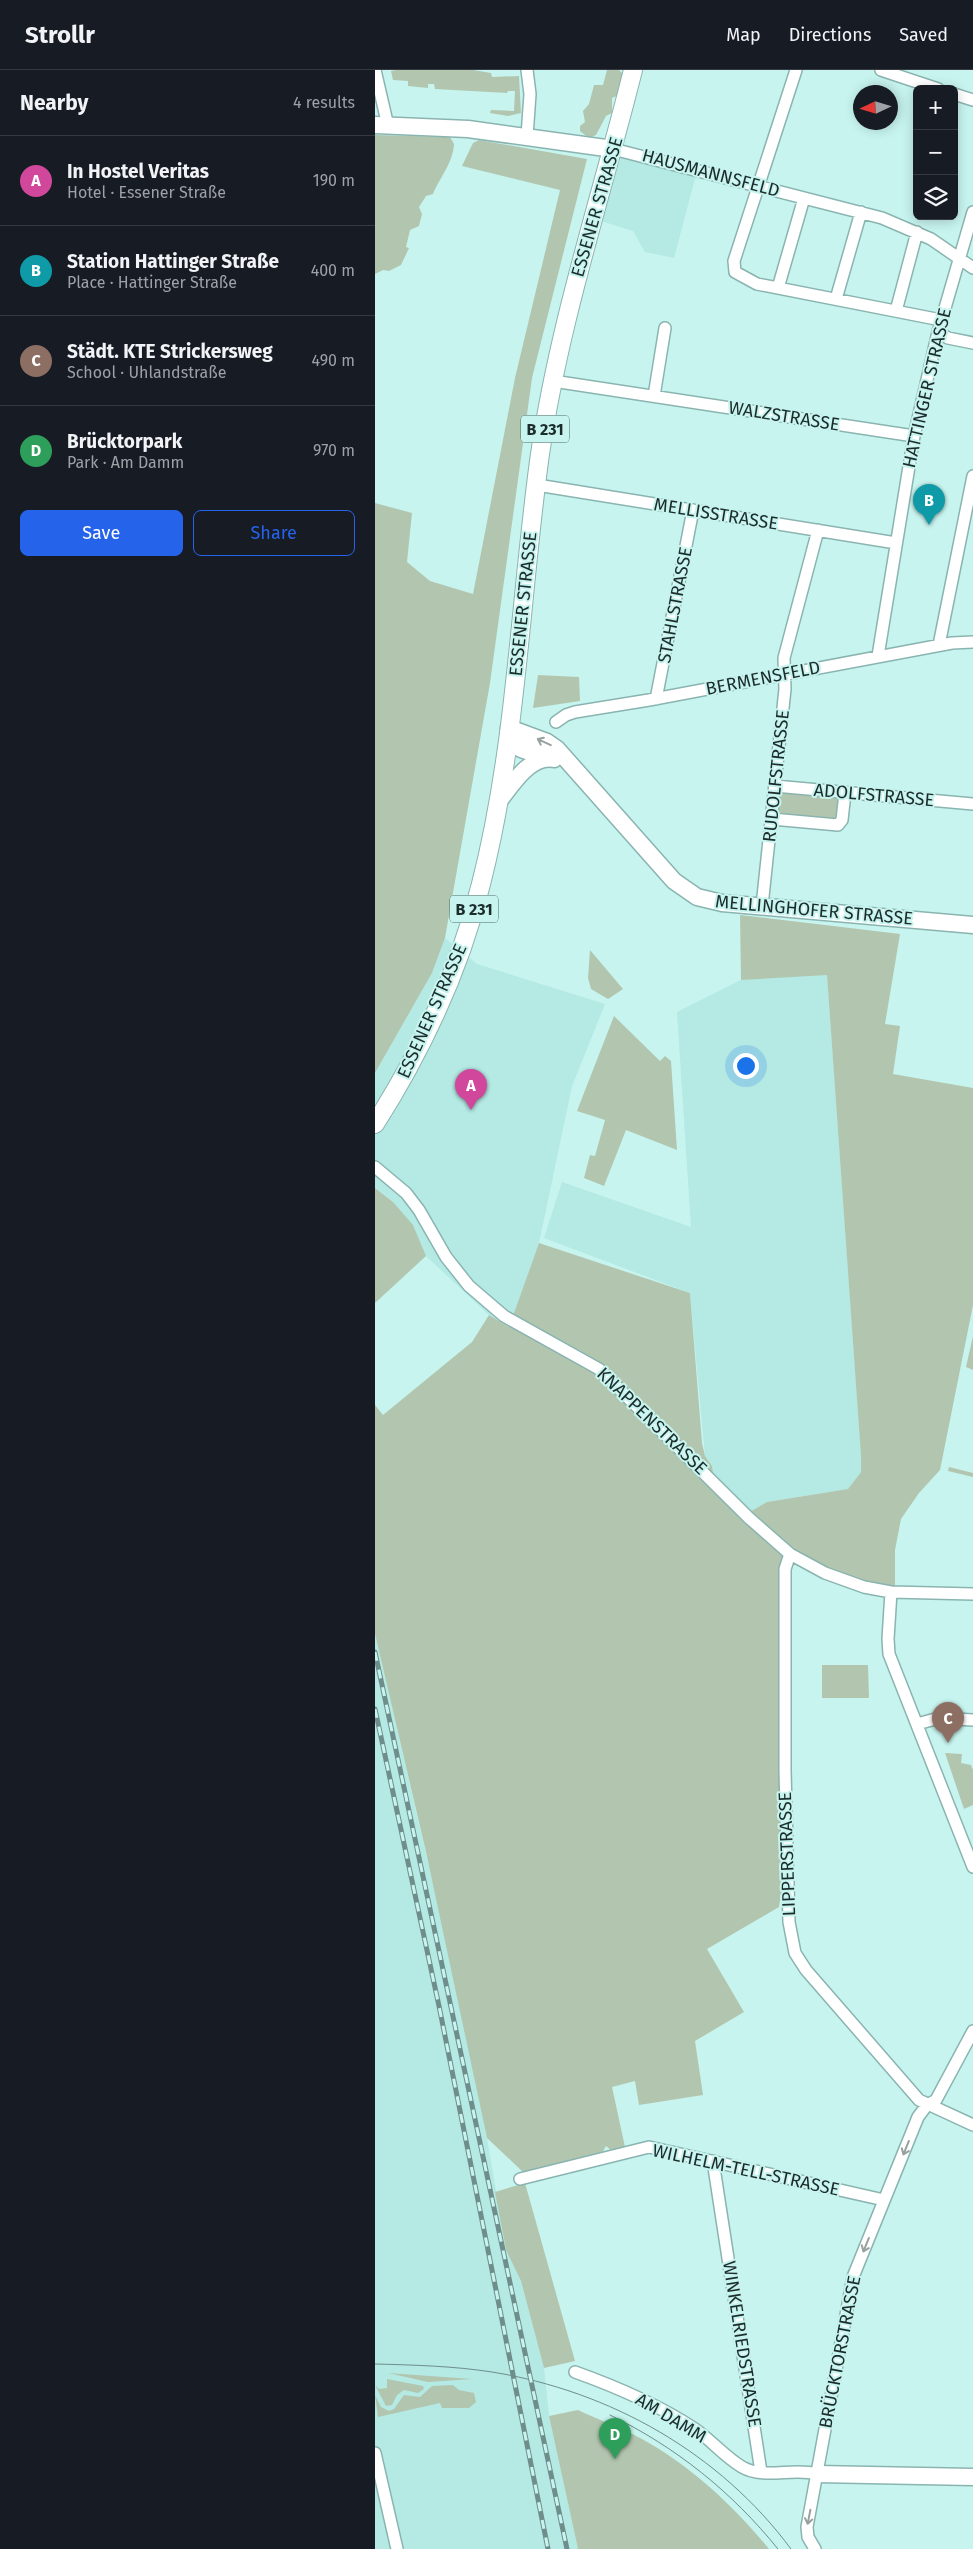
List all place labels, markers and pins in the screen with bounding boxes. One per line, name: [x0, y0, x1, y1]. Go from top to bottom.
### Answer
pin: B: [913, 484, 945, 525]
pin: A: [455, 1069, 487, 1110]
pin: C: [932, 1702, 964, 1743]
pin: D: [599, 2418, 631, 2459]

